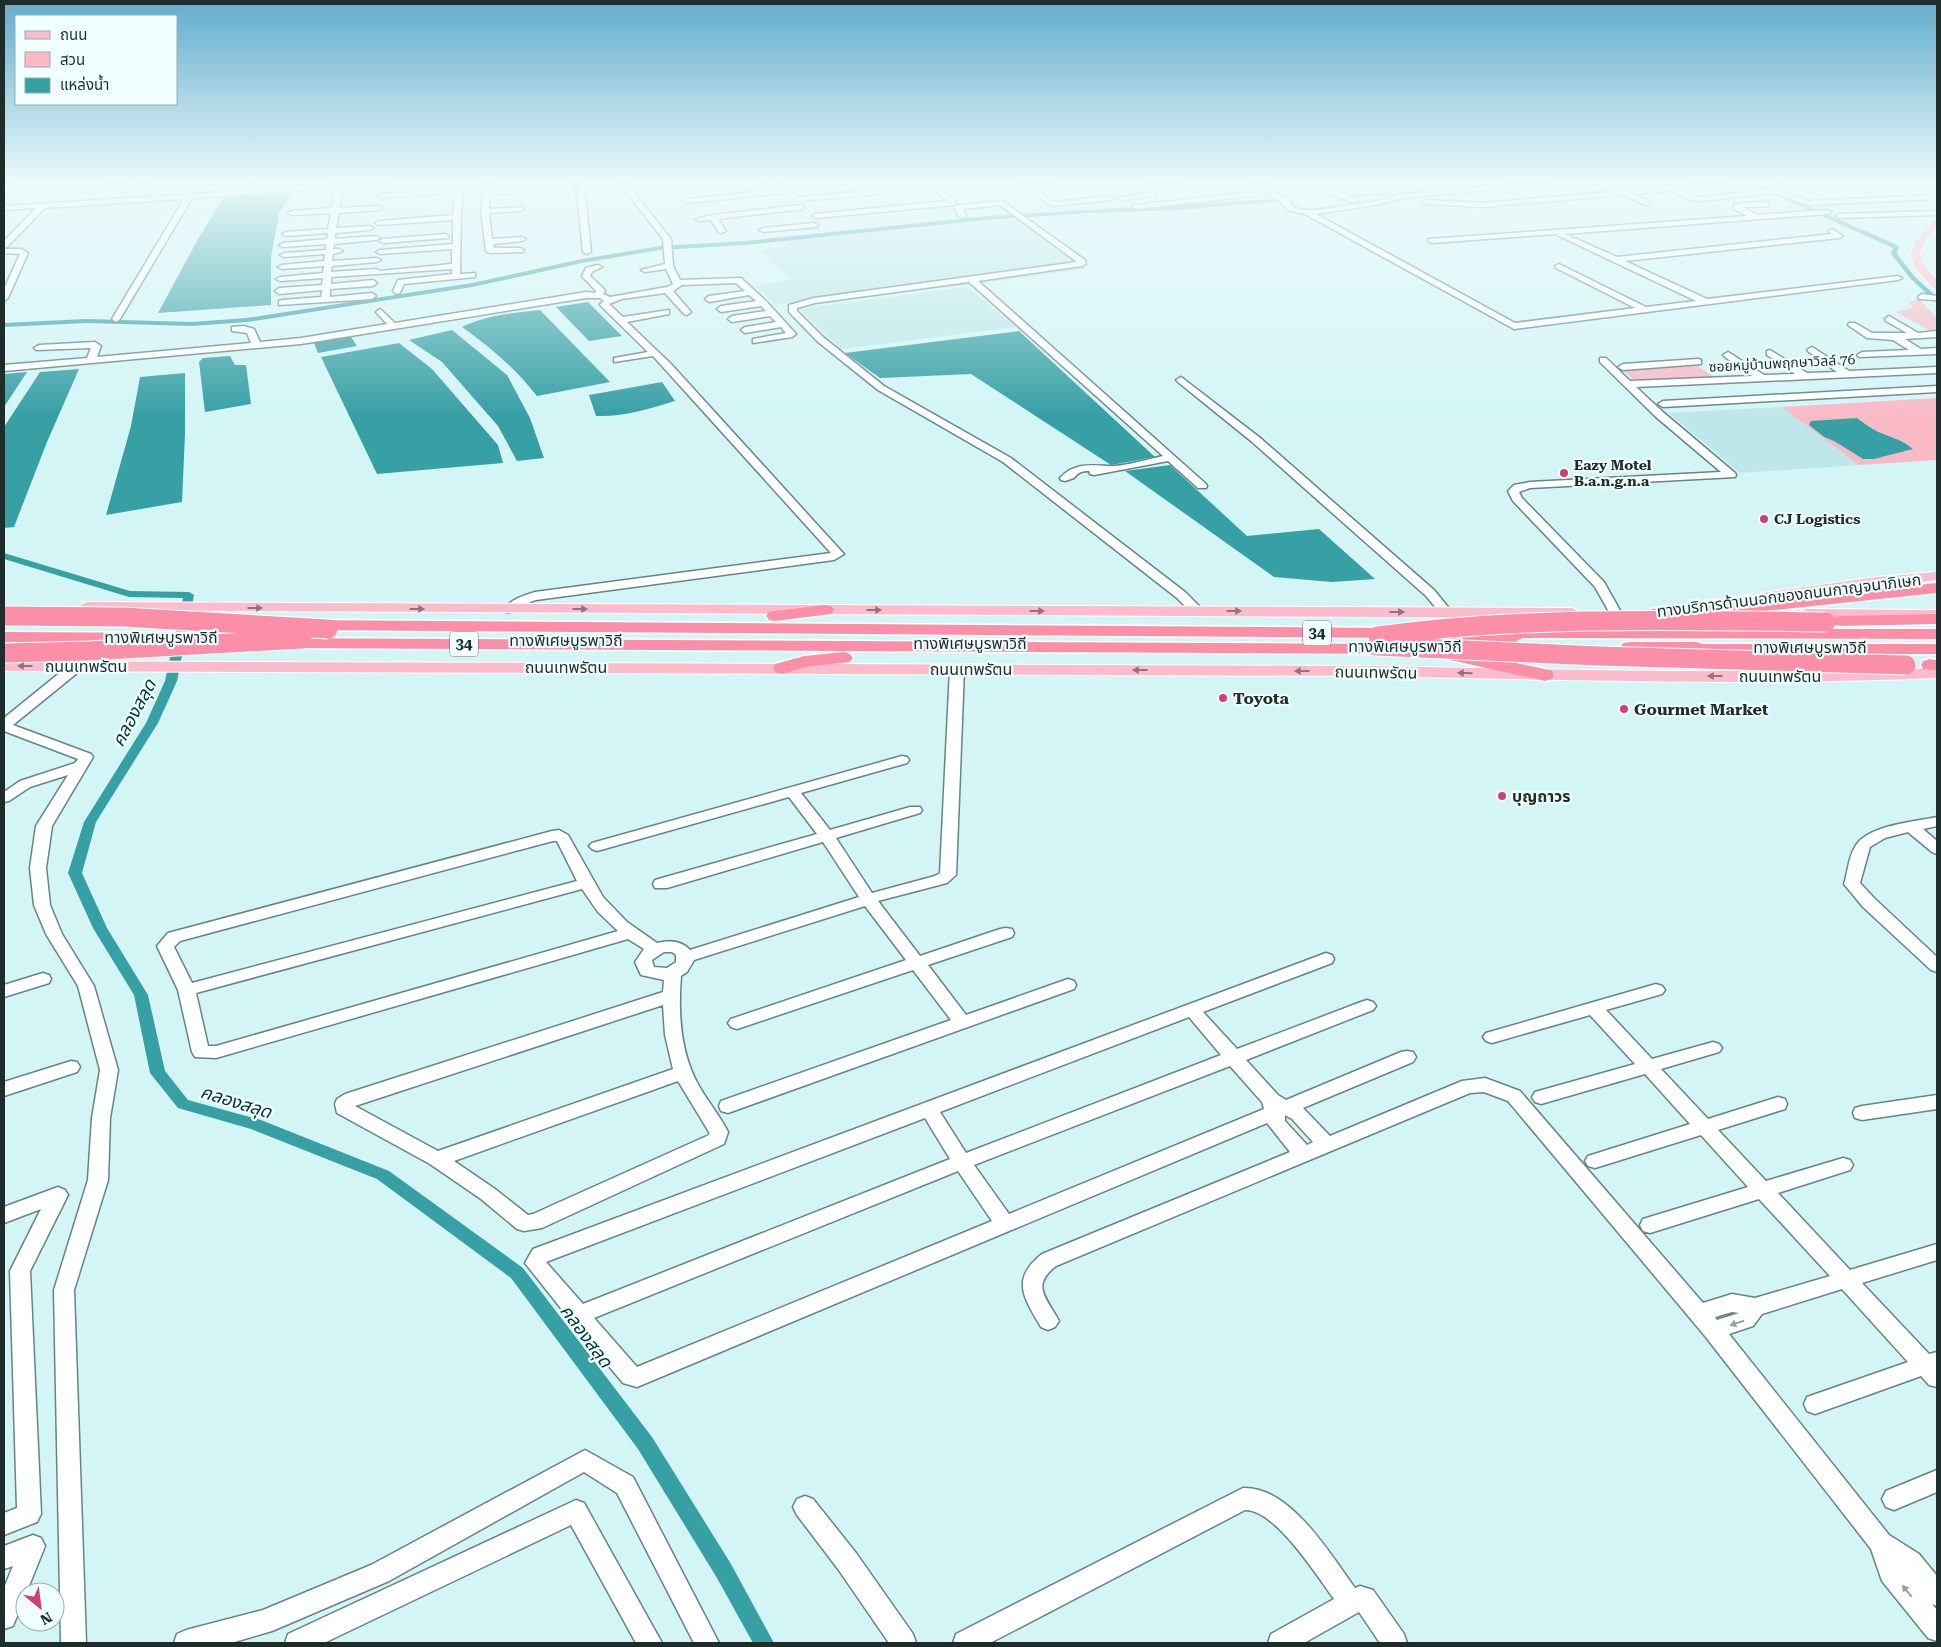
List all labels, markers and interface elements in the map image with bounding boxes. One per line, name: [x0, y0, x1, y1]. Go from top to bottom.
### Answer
legend: [15, 15, 178, 105]
text: ถนน: [60, 26, 87, 44]
text: สวน: [60, 51, 85, 69]
text: แหล่งน้ำ: [60, 74, 109, 94]
street label: ซอยหมู่บ้านพฤกษาวิลล์ 76: [1708, 351, 1856, 376]
place label: Eazy Motel B.a.n.g.n.a: [1574, 457, 1652, 489]
marker: Eazy Motel B.a.n.g.n.a: [1558, 467, 1570, 479]
place label: CJ Logistics: [1774, 511, 1860, 527]
marker: CJ Logistics: [1758, 513, 1770, 525]
street label: ทางบริการด้านนอกของถนนกาญจนาภิเษก: [1656, 570, 1922, 621]
one-way arrow: [247, 604, 263, 612]
one-way arrow: [409, 605, 425, 613]
one-way arrow: [572, 605, 588, 613]
one-way arrow: [866, 606, 882, 614]
one-way arrow: [1029, 607, 1045, 615]
one-way arrow: [1226, 607, 1242, 615]
one-way arrow: [1389, 608, 1405, 616]
road number: 34: [1303, 620, 1331, 646]
street label: ทางพิเศษบูรพาวิถี: [104, 628, 218, 647]
street label: ทางพิเศษบูรพาวิถี: [509, 631, 623, 650]
road number: 34: [450, 632, 478, 656]
street label: ทางพิเศษบูรพาวิถี: [913, 634, 1027, 653]
street label: ทางพิเศษบูรพาวิถี: [1348, 637, 1462, 656]
street label: ทางพิเศษบูรพาวิถี: [1753, 638, 1867, 657]
street label: ถนนเทพรัตน: [45, 657, 127, 676]
street label: ถนนเทพรัตน: [525, 658, 607, 677]
street label: ถนนเทพรัตน: [930, 660, 1012, 679]
one-way arrow: [17, 662, 33, 670]
street label: ถนนเทพรัตน: [1335, 662, 1417, 683]
one-way arrow: [1132, 666, 1148, 674]
one-way arrow: [1294, 667, 1310, 675]
street label: ถนนเทพรัตน: [1739, 667, 1821, 686]
one-way arrow: [1457, 669, 1473, 677]
one-way arrow: [1707, 672, 1723, 680]
water label: คลองสลุด: [107, 675, 161, 750]
place label: Toyota: [1233, 689, 1290, 708]
marker: Toyota: [1217, 692, 1229, 704]
place label: Gourmet Market: [1634, 700, 1769, 719]
marker: Gourmet Market: [1618, 703, 1630, 715]
place label: บุญถาวร: [1512, 787, 1571, 806]
marker: บุญถาวร: [1496, 790, 1508, 802]
water label: คลองสลุด: [198, 1081, 275, 1123]
water label: คลองสลุด: [555, 1300, 617, 1372]
one-way arrow: [1729, 1319, 1744, 1327]
north arrow: [15, 1582, 65, 1632]
one-way arrow: [1901, 1585, 1912, 1598]
text: N: [38, 1609, 55, 1628]

